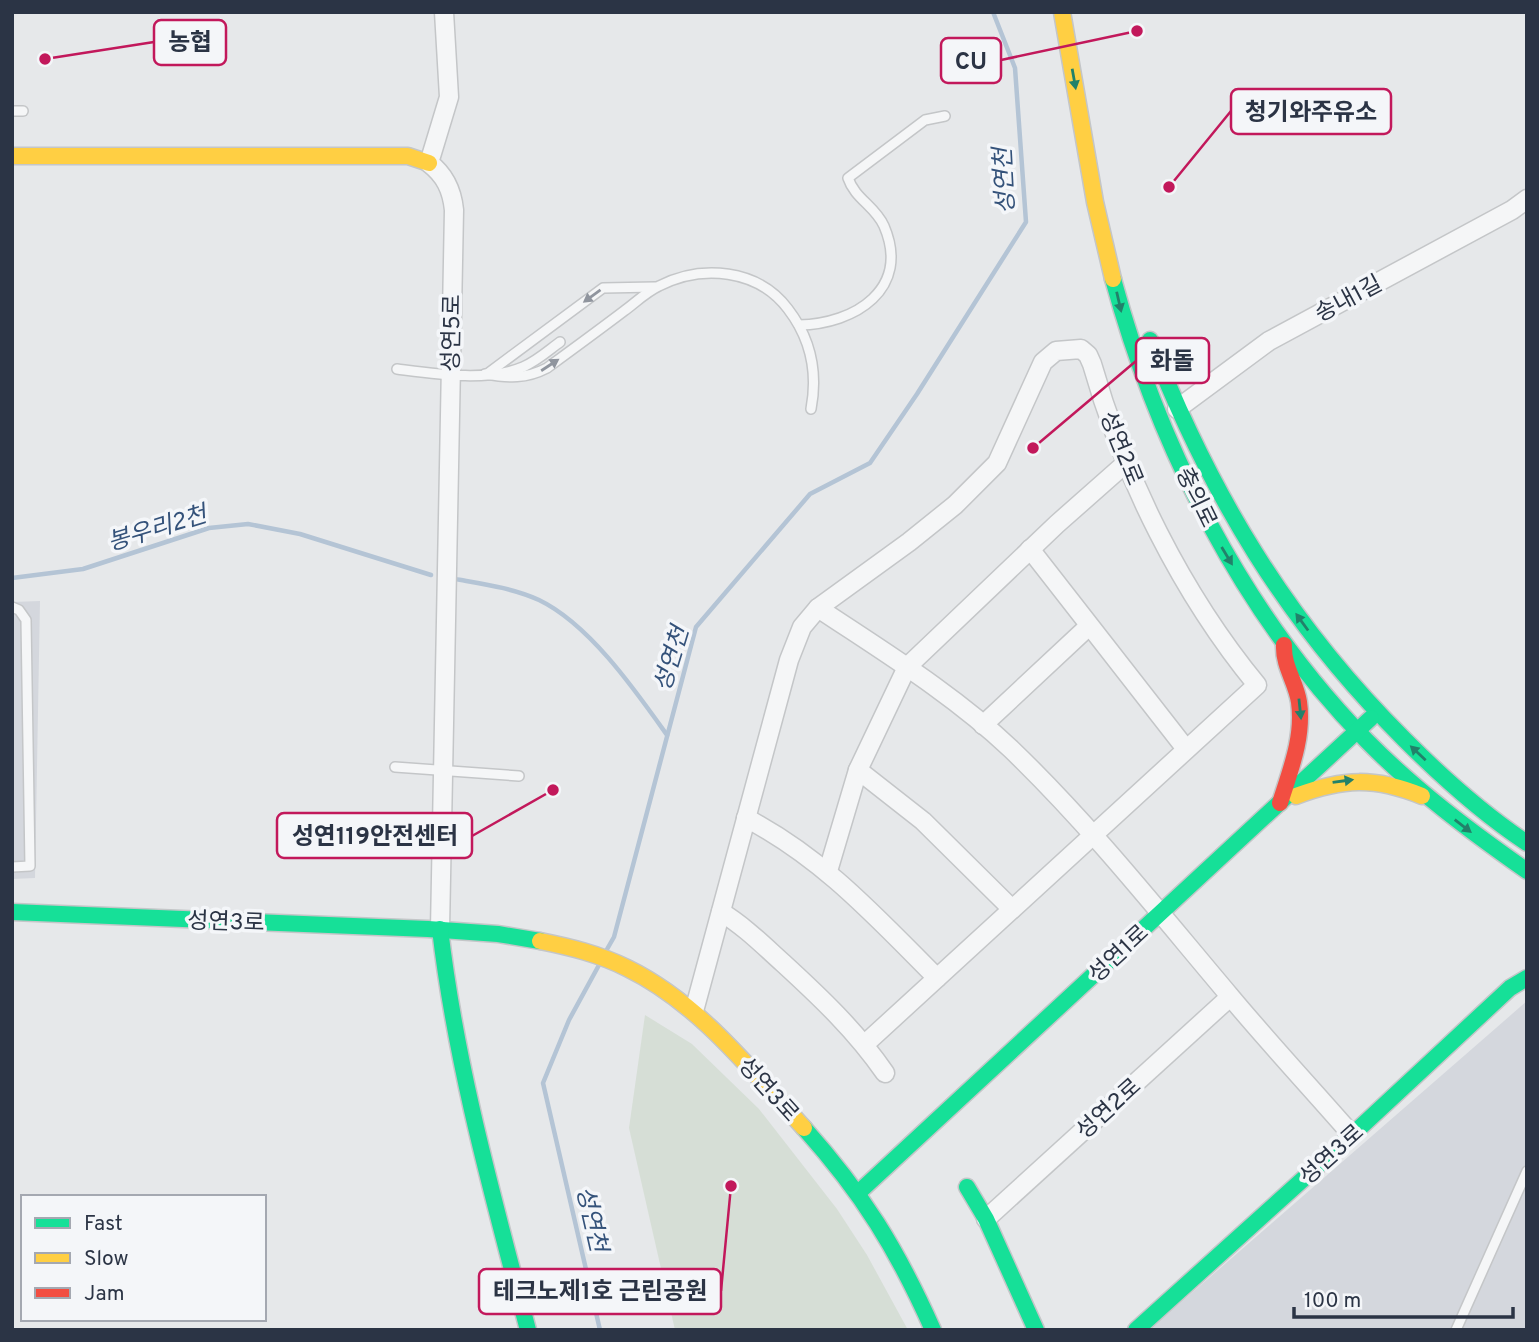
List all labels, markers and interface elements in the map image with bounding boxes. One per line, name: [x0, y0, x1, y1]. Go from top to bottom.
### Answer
callout: 농협: [154, 20, 226, 65]
text: 농협: [168, 29, 212, 59]
callout: CU: [941, 38, 1001, 83]
text: CU: [955, 48, 987, 78]
one-way arrow: [1069, 68, 1080, 90]
callout: 청기와주유소: [1231, 89, 1391, 134]
text: 청기와주유소: [1245, 99, 1377, 129]
water label: 성연천: [989, 144, 1023, 215]
street label: 송내1길: [1311, 270, 1388, 330]
one-way arrow: [583, 289, 601, 304]
one-way arrow: [1114, 291, 1125, 313]
street label: 성연5로: [438, 294, 469, 372]
callout: 화돌: [1136, 338, 1209, 383]
text: 화돌: [1150, 348, 1194, 378]
one-way arrow: [541, 358, 559, 372]
street label: 성연2로: [1092, 408, 1148, 490]
street label: 충의로: [1168, 463, 1222, 533]
water label: 봉우리2천: [104, 500, 214, 559]
one-way arrow: [1220, 547, 1233, 566]
one-way arrow: [1295, 613, 1309, 631]
water label: 성연천: [649, 621, 698, 696]
one-way arrow: [1294, 698, 1305, 720]
one-way arrow: [1409, 745, 1427, 761]
one-way arrow: [1333, 776, 1355, 787]
callout: 성연119안전센터: [277, 813, 472, 858]
one-way arrow: [1453, 819, 1471, 834]
text: 성연119안전센터: [292, 823, 458, 853]
street label: 성연3로: [187, 908, 265, 939]
street label: 성연1로: [1083, 920, 1156, 990]
street label: 성연3로: [730, 1052, 804, 1129]
street label: 성연2로: [1071, 1073, 1148, 1147]
street label: 성연3로: [1294, 1119, 1371, 1193]
water label: 성연천: [568, 1184, 613, 1258]
legend: [21, 1195, 266, 1321]
text: Fast: [84, 1211, 123, 1238]
text: Slow: [84, 1246, 129, 1273]
callout: 테크노제1호 근린공원: [479, 1269, 721, 1314]
scale bar: [1294, 1276, 1513, 1320]
text: 테크노제1호 근린공원: [493, 1278, 707, 1308]
text: Jam: [84, 1281, 125, 1308]
text: 100 m: [1304, 1288, 1361, 1315]

